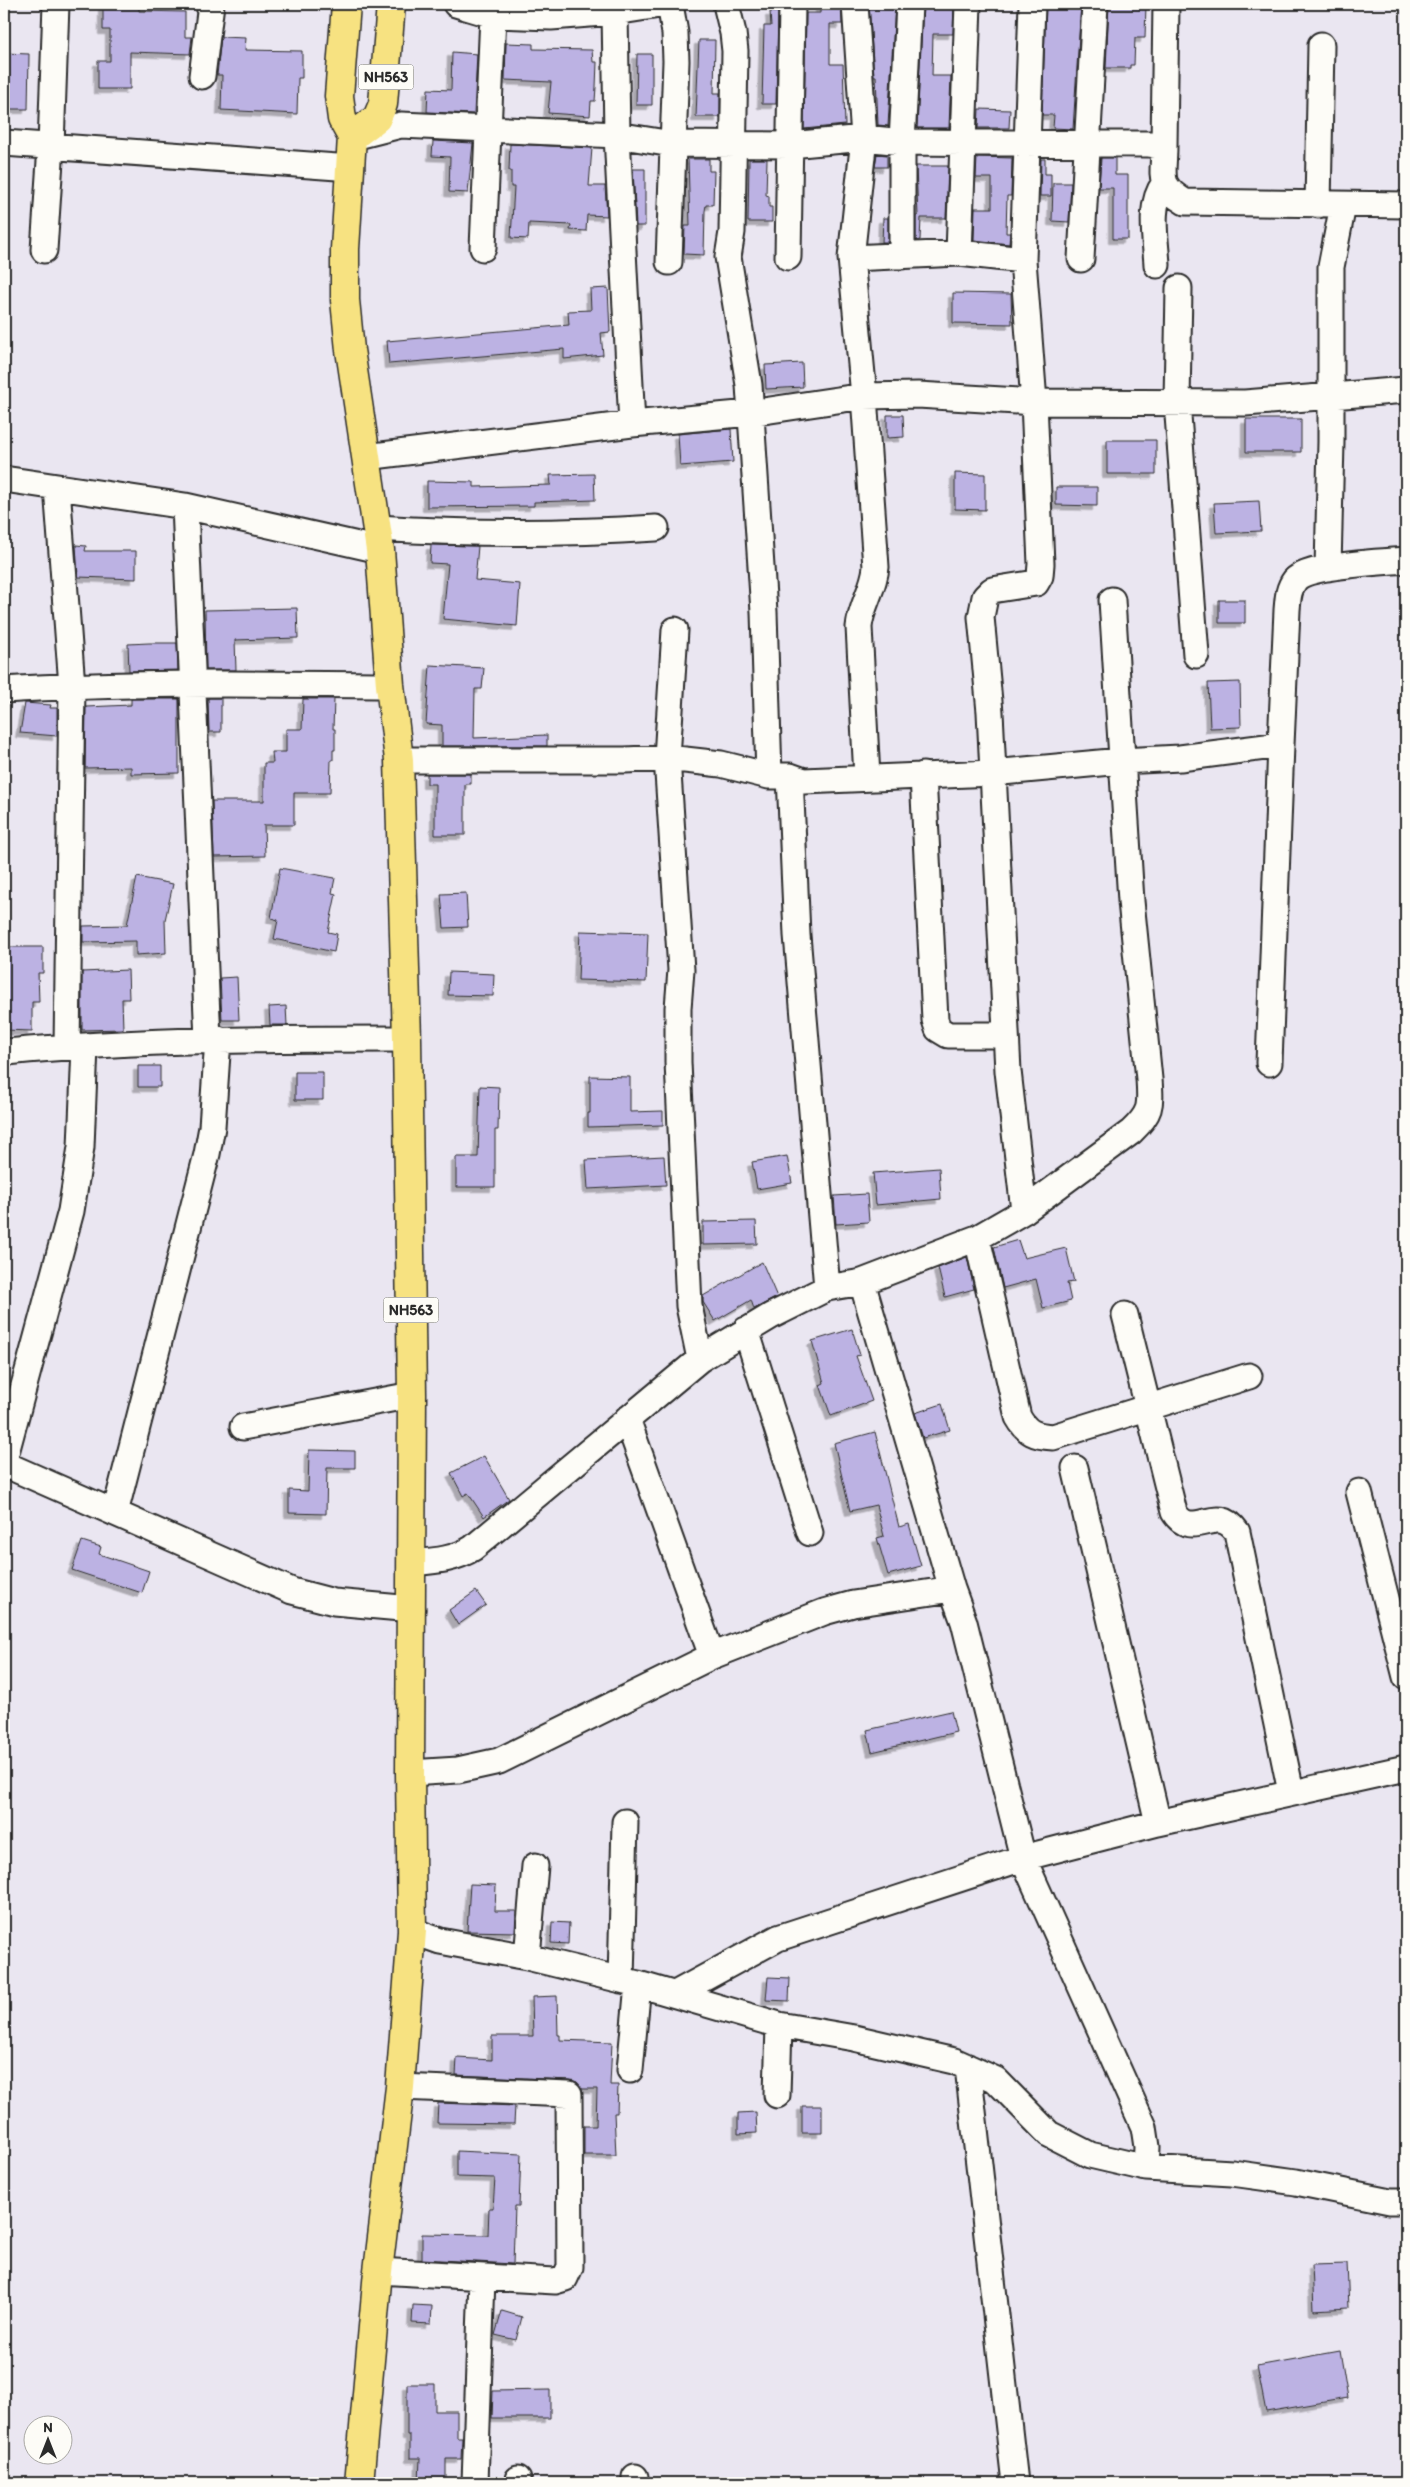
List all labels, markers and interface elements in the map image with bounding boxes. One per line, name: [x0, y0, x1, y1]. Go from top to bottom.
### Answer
road number: NH563: [358, 64, 414, 90]
road number: NH563: [384, 1298, 438, 1322]
north arrow: [22, 2414, 72, 2464]
text: N: [43, 2419, 53, 2436]

